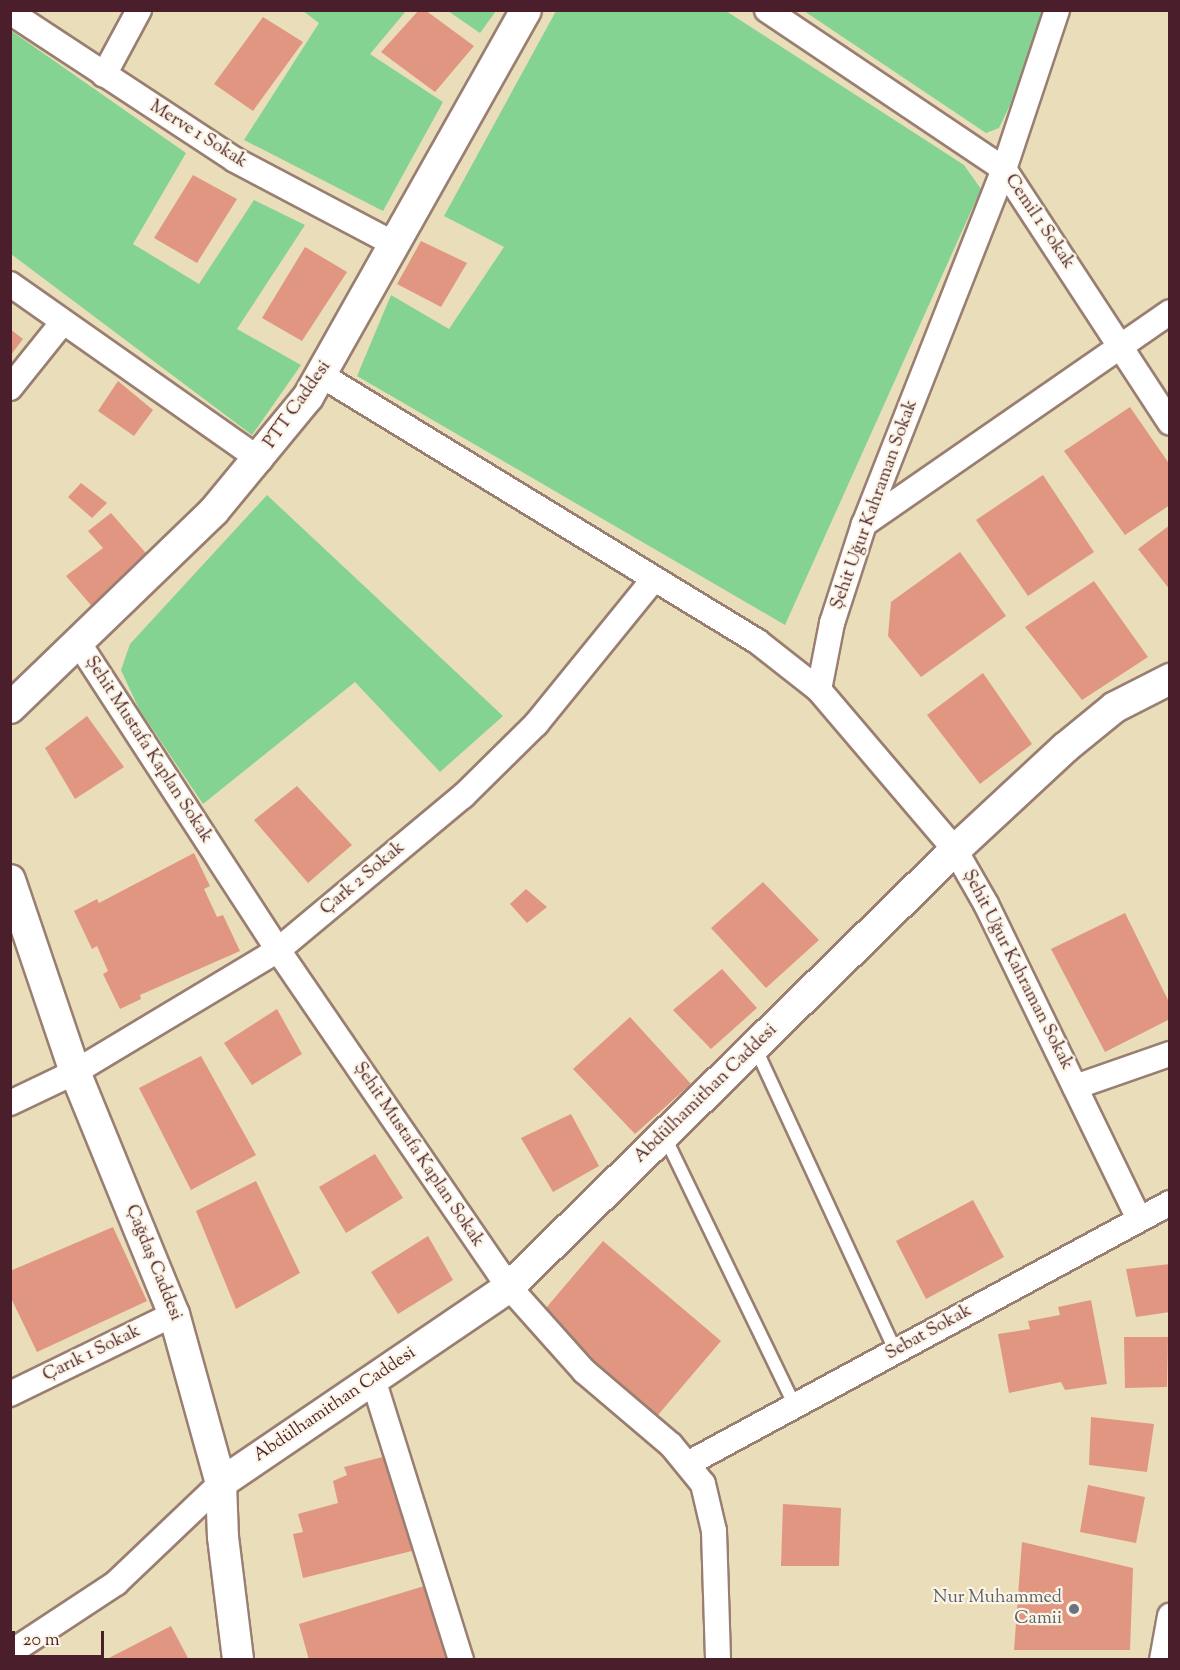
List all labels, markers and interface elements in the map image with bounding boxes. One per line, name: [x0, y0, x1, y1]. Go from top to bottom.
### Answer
street label: Merve 1 Sokak: [145, 96, 251, 174]
street label: Cemil 1 Sokak: [999, 171, 1079, 273]
street label: PTT Caddesi: [260, 357, 336, 453]
street label: Şehit Uğur Kahraman Sokak: [827, 397, 923, 613]
street label: Şehit Mustafa Kaplan Sokak: [79, 653, 217, 847]
street label: Çark 2 Sokak: [317, 838, 409, 920]
street label: Şehit Uğur Kahraman Sokak: [957, 866, 1077, 1074]
street label: Abdülhamithan Caddesi: [630, 1020, 782, 1168]
street label: Şehit Mustafa Kaplan Sokak: [348, 1058, 488, 1252]
street label: Çağdaş Caddesi: [120, 1202, 186, 1324]
street label: Sebat Sokak: [882, 1300, 976, 1366]
street label: Çarık 1 Sokak: [40, 1321, 144, 1387]
street label: Abdülhamithan Caddesi: [250, 1343, 420, 1467]
place label: Nur Muhammed Camii: [933, 1588, 1062, 1630]
marker: Nur Muhammed Camii: [1067, 1602, 1081, 1616]
scale bar: [15, 1619, 106, 1657]
text: 20 m: [23, 1628, 60, 1654]

